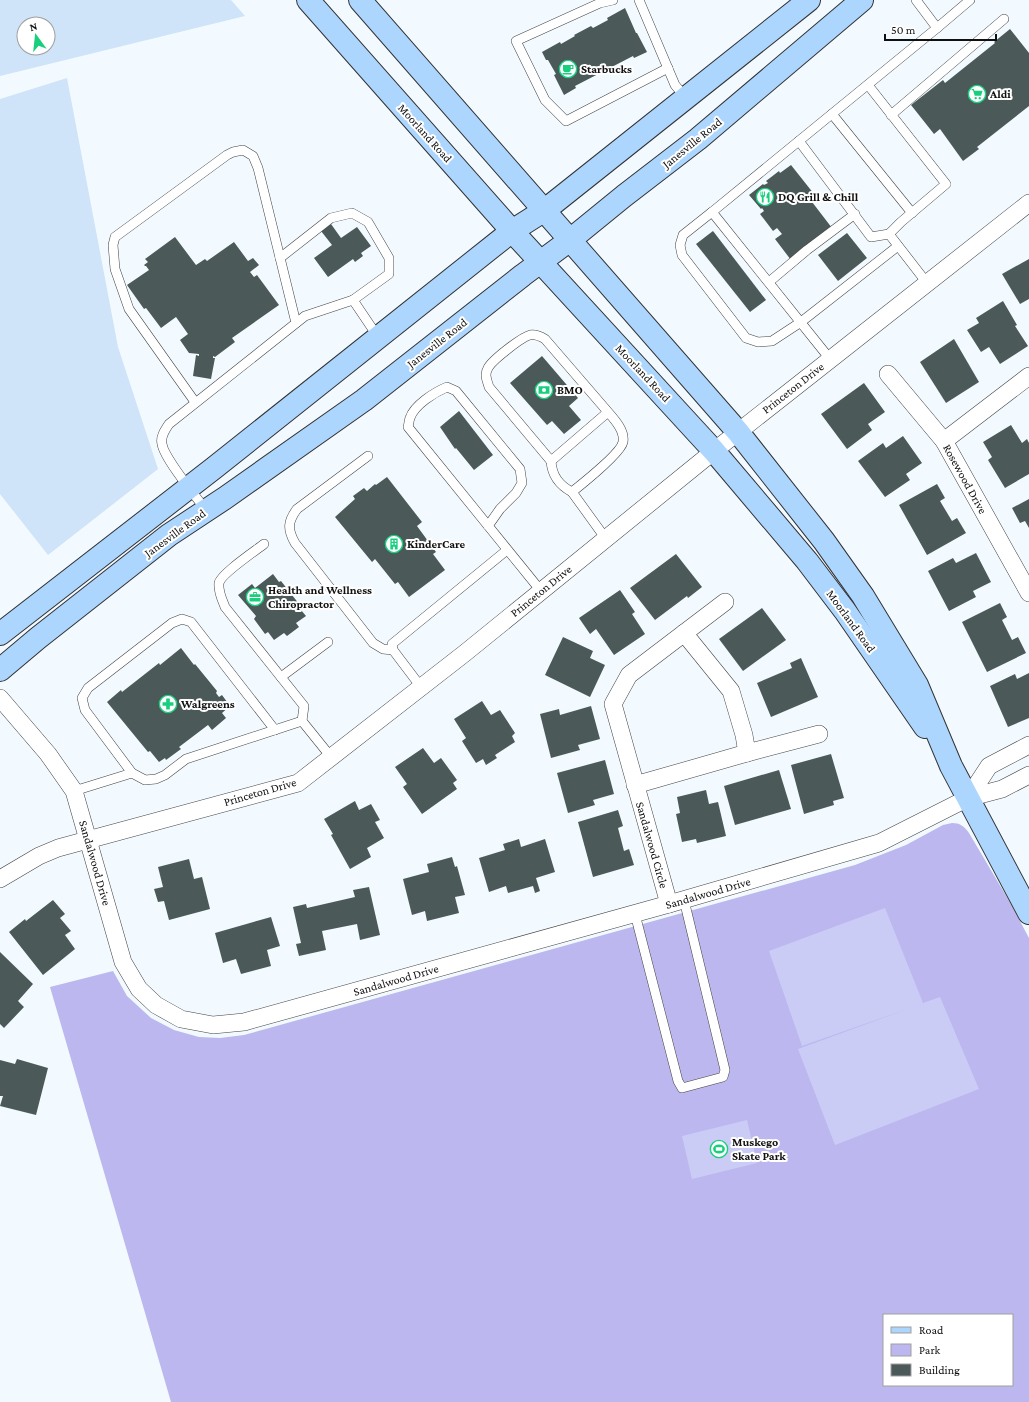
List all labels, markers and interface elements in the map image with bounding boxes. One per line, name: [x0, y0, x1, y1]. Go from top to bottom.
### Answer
north arrow: [16, 16, 56, 56]
scale bar: [885, 16, 996, 42]
text: N: [28, 19, 39, 33]
text: 50 m: [891, 23, 916, 37]
cafe icon: Starbucks: [558, 59, 578, 79]
place label: Starbucks: [581, 62, 632, 76]
supermarket icon: Aldi: [967, 84, 987, 104]
place label: Aldi: [989, 87, 1011, 101]
street label: Moorland Road: [395, 101, 455, 166]
street label: Janesville Road: [659, 114, 725, 172]
restaurant icon: DQ Grill & Chill: [755, 187, 775, 207]
place label: DQ Grill & Chill: [778, 190, 859, 204]
street label: Janesville Road: [403, 315, 470, 371]
street label: Moorland Road: [613, 341, 674, 405]
street label: Princeton Drive: [759, 359, 827, 417]
bank icon: BMO: [534, 380, 554, 400]
place label: BMO: [557, 383, 583, 397]
street label: Rosewood Drive: [940, 442, 990, 516]
street label: Janesville Road: [141, 506, 209, 561]
building icon: KinderCare: [384, 534, 404, 554]
place label: KinderCare: [407, 537, 466, 551]
street label: Princeton Drive: [508, 562, 574, 620]
place label: Health and Wellness Chiropractor: [268, 583, 372, 611]
office icon: Health and Wellness Chiropractor: [245, 587, 265, 607]
street label: Moorland Road: [824, 587, 879, 656]
pharmacy icon: Walgreens: [158, 694, 178, 714]
place label: Walgreens: [180, 697, 235, 711]
street label: Princeton Drive: [222, 775, 298, 809]
street label: Sandalwood Circle: [633, 800, 671, 890]
street label: Sandalwood Drive: [76, 819, 114, 907]
street label: Sandalwood Drive: [664, 874, 752, 912]
street label: Sandalwood Drive: [352, 961, 440, 999]
place label: Muskego Skate Park: [732, 1135, 786, 1163]
sports icon: Muskego Skate Park: [709, 1139, 729, 1159]
legend: [883, 1314, 1013, 1386]
text: Road: [919, 1323, 944, 1337]
text: Park: [919, 1343, 941, 1357]
text: Building: [919, 1363, 960, 1377]

